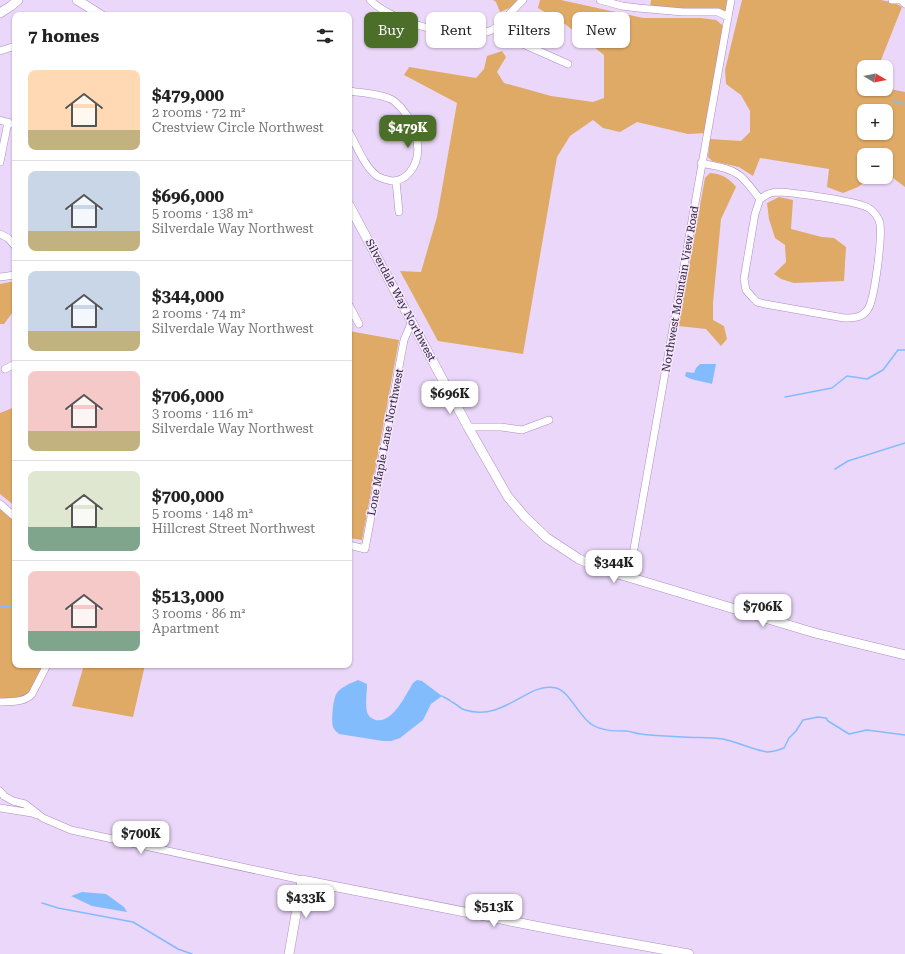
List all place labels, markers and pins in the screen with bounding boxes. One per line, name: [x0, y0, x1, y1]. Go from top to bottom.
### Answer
pin: $479K: [380, 115, 436, 149]
pin: $696K: [422, 381, 478, 415]
pin: $344K: [586, 550, 642, 584]
pin: $706K: [735, 594, 791, 628]
pin: $700K: [113, 821, 169, 855]
pin: $433K: [278, 885, 334, 919]
pin: $513K: [466, 894, 522, 928]

